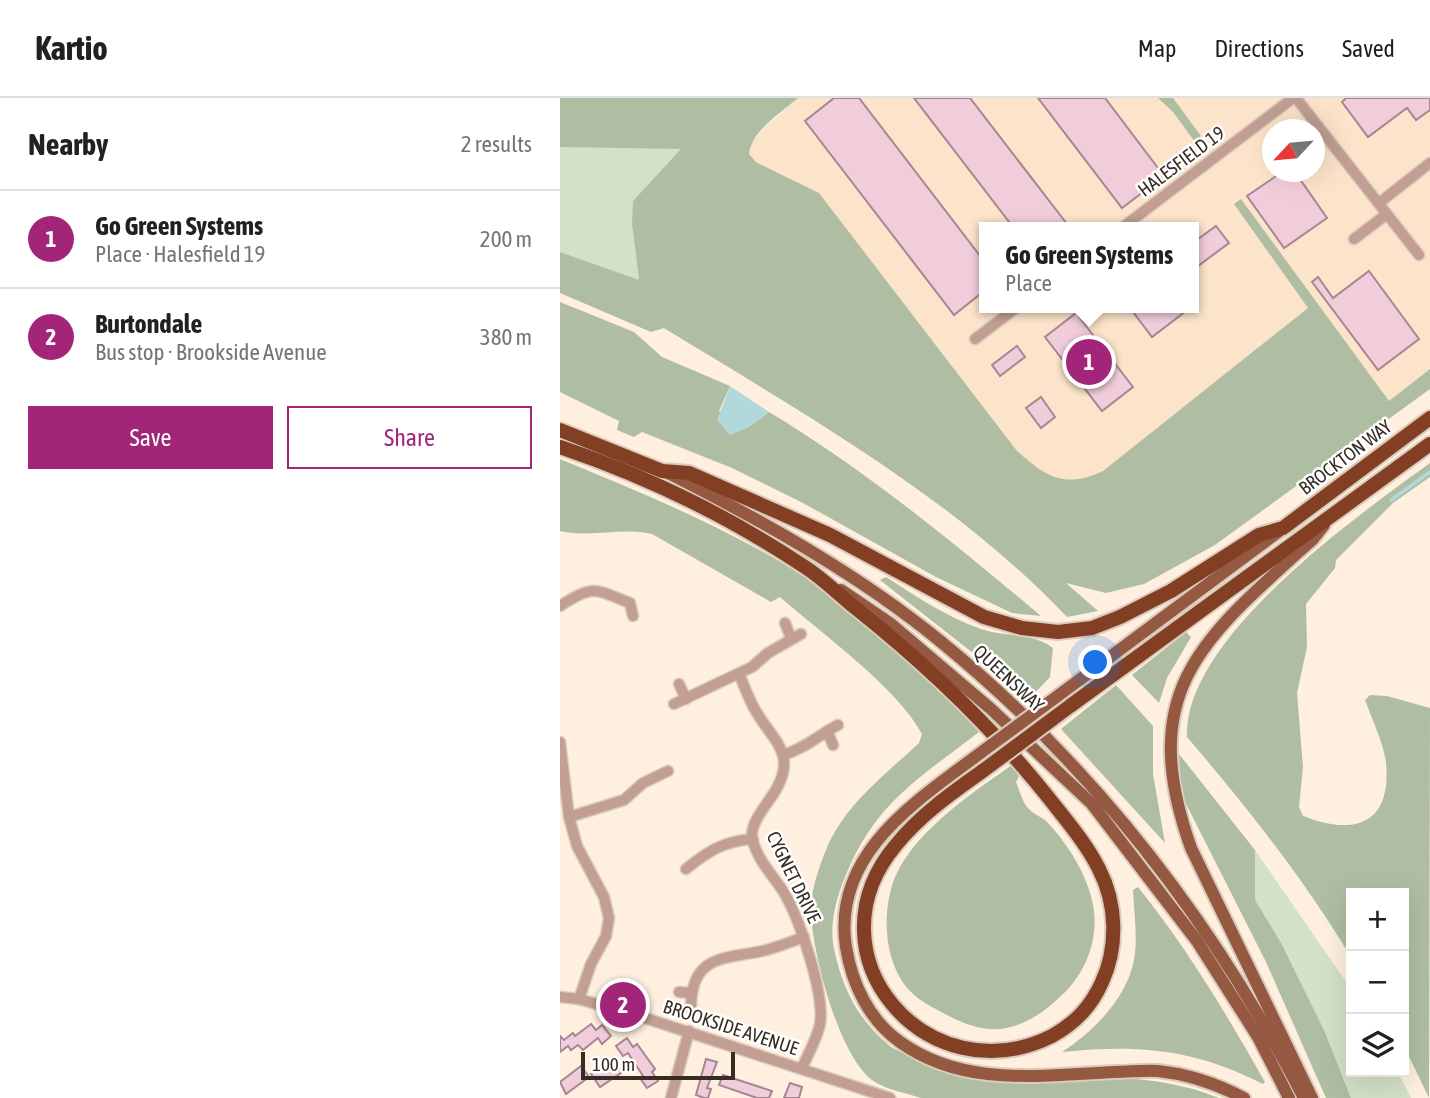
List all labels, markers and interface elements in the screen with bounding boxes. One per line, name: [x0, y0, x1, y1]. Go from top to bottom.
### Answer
text: Kartio: [35, 29, 108, 67]
text: Map: [1138, 35, 1176, 62]
text: Directions: [1214, 35, 1304, 62]
text: Saved: [1342, 35, 1395, 62]
north arrow: [1262, 119, 1325, 182]
street label: HALESFIELD 19: [1133, 121, 1229, 201]
text: Nearby: [28, 127, 108, 161]
text: 2 results: [461, 131, 532, 157]
text: Go Green Systems: [95, 211, 263, 241]
popup: [979, 222, 1199, 313]
text: 1: [46, 226, 56, 252]
text: 200 m: [480, 226, 532, 252]
text: Go Green Systems: [1005, 240, 1173, 270]
text: Place · Halesfield 19: [95, 241, 265, 267]
text: Place: [1005, 270, 1052, 296]
text: Burtondale: [95, 309, 202, 339]
text: 2: [46, 324, 56, 350]
text: 380 m: [480, 324, 532, 350]
pin: 1: [1066, 336, 1112, 388]
text: Bus stop · Brookside Avenue: [95, 339, 327, 365]
button: Save: [28, 406, 273, 469]
button: Share: [287, 406, 532, 469]
street label: BROCKTON WAY: [1294, 415, 1396, 499]
street label: QUEENSWAY: [969, 640, 1049, 716]
your location: [1078, 645, 1112, 679]
street label: CYGNET DRIVE: [762, 828, 826, 926]
map controls: [1346, 888, 1409, 1077]
button: +: [1346, 888, 1409, 951]
button: −: [1346, 951, 1409, 1014]
pin: 2: [600, 979, 646, 1031]
street label: BROOKSIDE AVENUE: [661, 995, 801, 1059]
button: layers: [1346, 1014, 1409, 1077]
scale bar: [581, 1049, 735, 1081]
text: 100 m: [592, 1053, 635, 1075]

